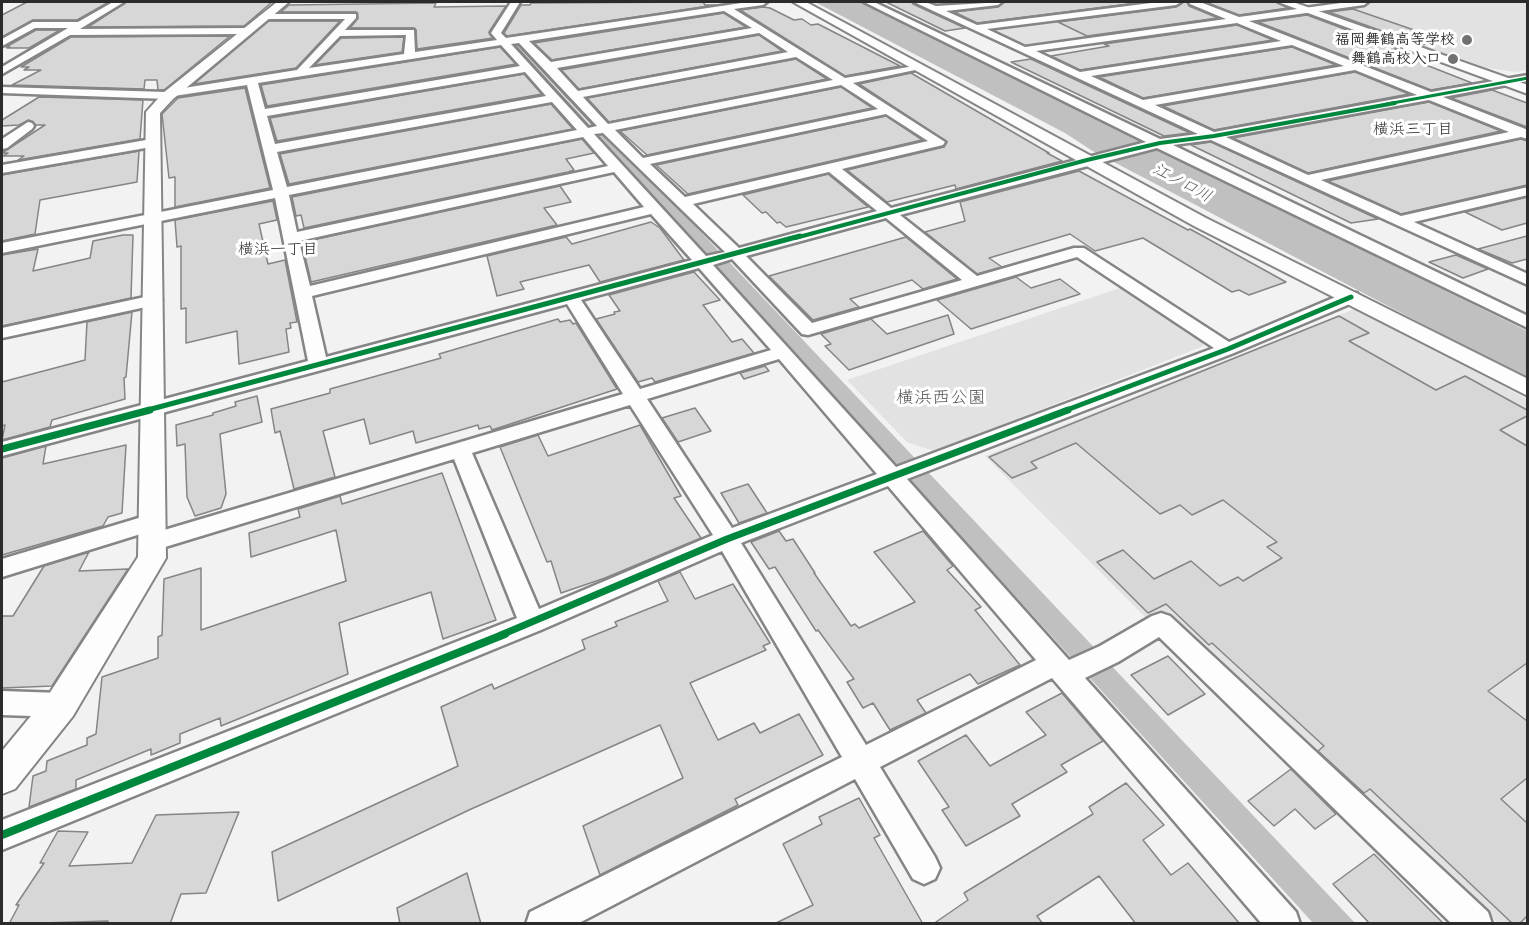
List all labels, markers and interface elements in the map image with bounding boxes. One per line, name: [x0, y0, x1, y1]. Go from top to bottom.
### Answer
place label: 福岡舞鶴高等学校: [1335, 31, 1455, 49]
marker: 福岡舞鶴高等学校: [1460, 33, 1474, 47]
place label: 舞鶴高校入口: [1351, 50, 1441, 68]
marker: 舞鶴高校入口: [1446, 52, 1460, 66]
district label: 横浜三丁目: [1373, 120, 1453, 140]
water label: 江ノ口川: [1149, 160, 1215, 206]
district label: 横浜一丁目: [238, 240, 318, 260]
park label: 横浜西公園: [896, 387, 986, 409]

